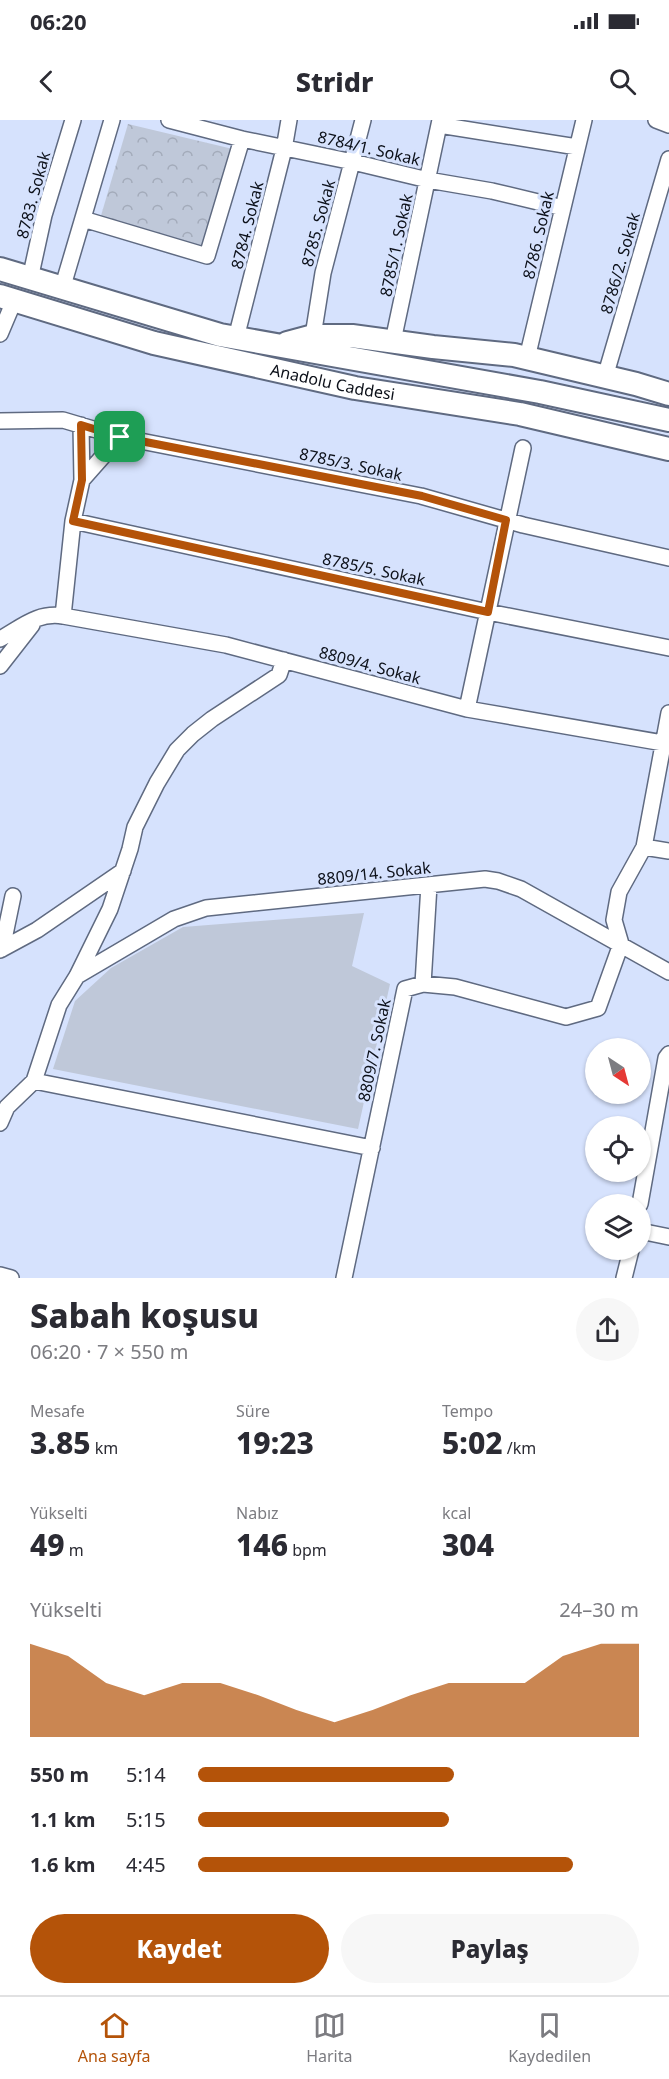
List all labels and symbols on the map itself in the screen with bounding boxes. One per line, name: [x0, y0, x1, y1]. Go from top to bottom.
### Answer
street label: 8784/1. Sokak: [316, 126, 423, 171]
street label: 8783. Sokak: [11, 148, 55, 241]
street label: 8785. Sokak: [296, 176, 340, 269]
street label: 8784. Sokak: [225, 178, 269, 271]
street label: 8786. Sokak: [517, 188, 559, 281]
street label: 8785/1. Sokak: [374, 191, 418, 298]
street label: 8786/2. Sokak: [595, 209, 645, 316]
street label: Anadolu Caddesi: [268, 358, 396, 405]
pin: [94, 411, 145, 462]
street label: 8785/3. Sokak: [298, 442, 405, 486]
street label: 8785/5. Sokak: [321, 547, 428, 591]
street label: 8809/4. Sokak: [317, 641, 424, 689]
street label: 8809/14. Sokak: [316, 856, 432, 890]
street label: 8809/7. Sokak: [352, 996, 396, 1103]
north arrow: [585, 1038, 651, 1104]

